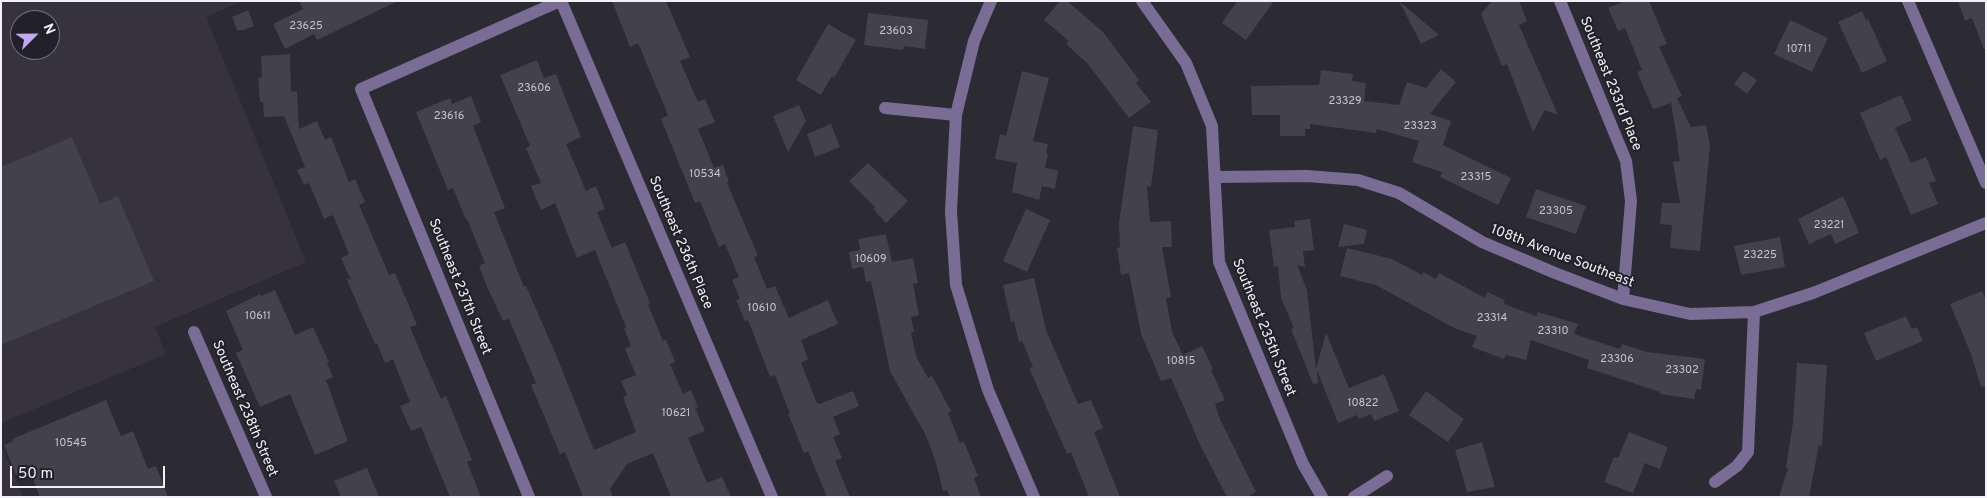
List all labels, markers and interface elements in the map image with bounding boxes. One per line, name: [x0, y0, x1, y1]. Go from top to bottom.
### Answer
north arrow: [10, 10, 60, 60]
street label: Southeast 233rd Place: [1575, 14, 1645, 154]
house number: 23625: [289, 20, 323, 34]
text: N: [39, 21, 58, 37]
house number: 23603: [879, 25, 913, 39]
house number: 10711: [1787, 43, 1811, 57]
house number: 23606: [517, 82, 551, 96]
house number: 23329: [1328, 95, 1362, 109]
house number: 23616: [434, 110, 464, 124]
house number: 23323: [1403, 120, 1437, 134]
house number: 10534: [689, 168, 721, 182]
house number: 23315: [1461, 171, 1491, 185]
street label: Southeast 236th Place: [644, 174, 716, 312]
house number: 23305: [1539, 205, 1573, 219]
street label: Southeast 237th Street: [424, 217, 494, 357]
house number: 23221: [1814, 219, 1844, 233]
street label: 108th Avenue Southeast: [1488, 222, 1636, 292]
house number: 23225: [1743, 249, 1777, 263]
house number: 10609: [855, 253, 887, 267]
street label: Southeast 235th Street: [1228, 257, 1298, 399]
house number: 10610: [748, 302, 776, 316]
house number: 10611: [245, 310, 271, 324]
house number: 23314: [1477, 312, 1507, 326]
house number: 23310: [1537, 325, 1569, 339]
street label: Southeast 238th Street: [208, 338, 280, 480]
house number: 23306: [1600, 353, 1634, 367]
house number: 10815: [1167, 355, 1195, 369]
house number: 23302: [1665, 364, 1699, 378]
house number: 10822: [1347, 397, 1379, 411]
house number: 10621: [662, 407, 690, 421]
house number: 10545: [55, 437, 87, 451]
scale bar: [12, 456, 168, 488]
text: 50 m: [18, 465, 53, 484]

